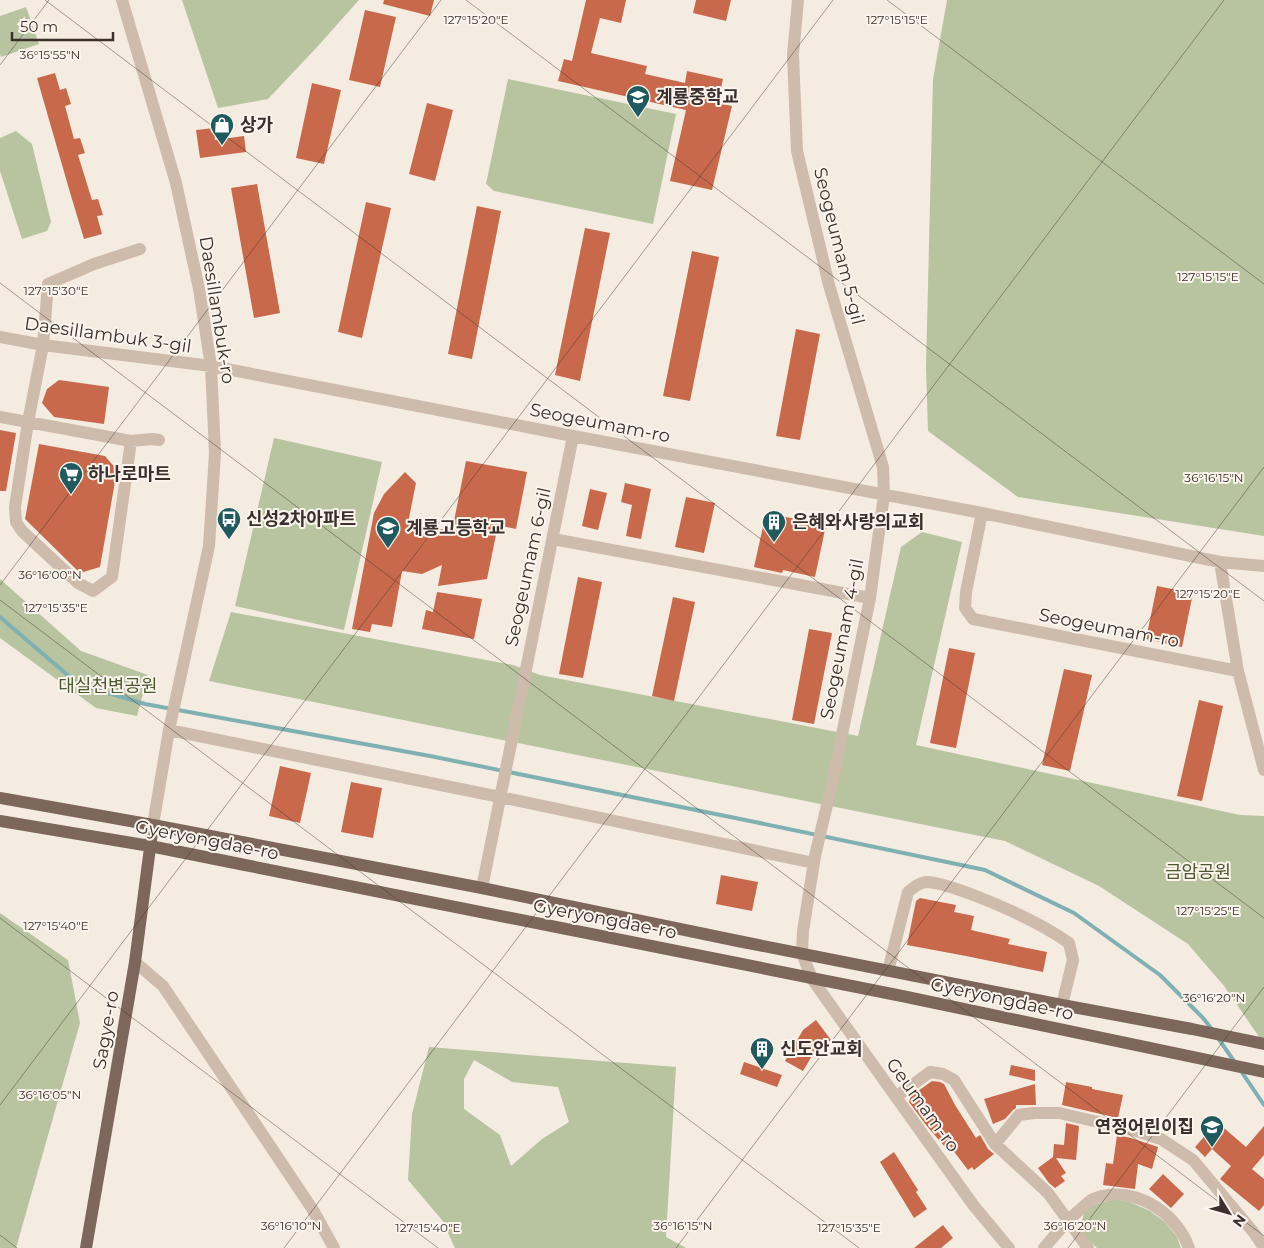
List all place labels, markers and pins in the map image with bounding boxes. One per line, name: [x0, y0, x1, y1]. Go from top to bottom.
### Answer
school or university icon: 계룡중학교: [625, 84, 651, 118]
place label: 계룡중학교: [656, 86, 739, 108]
shop icon: 상가: [209, 112, 235, 146]
place label: 상가: [240, 114, 274, 136]
supermarket icon: 하나로마트: [58, 461, 84, 495]
place label: 하나로마트: [88, 463, 171, 485]
bus stop icon: 신성2차아파트: [216, 506, 242, 540]
place label: 신성2차아파트: [246, 508, 356, 530]
building icon: 은혜와사랑의교회: [761, 509, 787, 543]
place label: 은혜와사랑의교회: [792, 511, 924, 533]
school or university icon: 계룡고등학교: [375, 515, 401, 549]
place label: 계룡고등학교: [406, 517, 505, 539]
building icon: 신도안교회: [749, 1036, 775, 1070]
place label: 신도안교회: [780, 1038, 863, 1060]
school or university icon: 연정어린이집: [1199, 1114, 1225, 1148]
place label: 연정어린이집: [1095, 1116, 1194, 1138]

